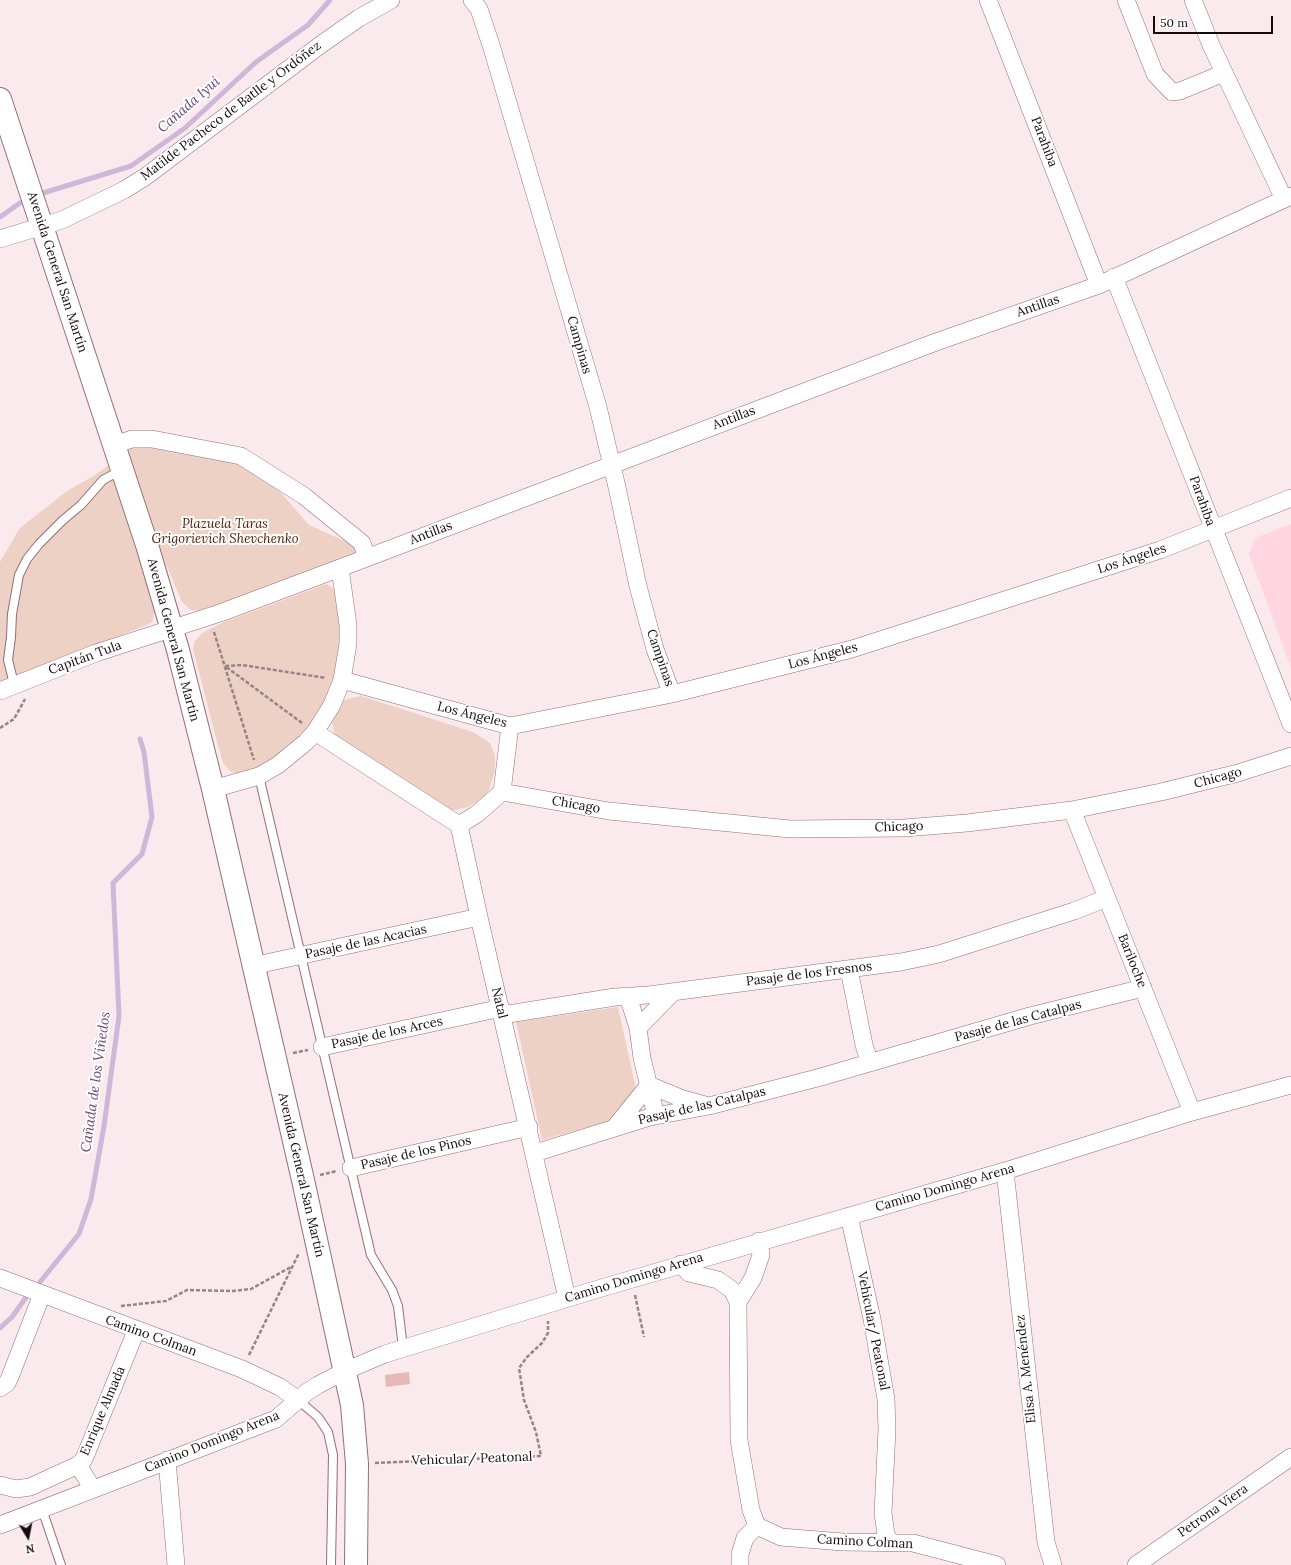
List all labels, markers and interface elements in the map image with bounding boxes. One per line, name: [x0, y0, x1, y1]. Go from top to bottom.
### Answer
scale bar: [1155, 8, 1275, 34]
text: 50 m: [1160, 15, 1188, 30]
street label: Matilde Pacheco de Batlle y Ordóñez: [138, 38, 324, 184]
water label: Cañada Iyuí: [154, 73, 224, 137]
street label: Parahiba: [1027, 115, 1061, 169]
street label: Avenida General San Martín: [24, 190, 90, 354]
street label: Antillas: [1014, 291, 1062, 321]
street label: Campinas: [563, 314, 595, 376]
street label: Antillas: [710, 403, 758, 433]
street label: Parahiba: [1186, 474, 1218, 528]
park label: Plazuela Taras Grigorievich Shevchenko: [152, 516, 298, 547]
street label: Antillas: [407, 518, 455, 548]
street label: Los Ángeles: [1096, 541, 1168, 577]
street label: Avenida General San Martín: [144, 557, 202, 723]
street label: Campinas: [643, 627, 677, 689]
street label: Capitán Tula: [46, 638, 124, 678]
street label: Los Ángeles: [787, 639, 859, 673]
street label: Los Ángeles: [435, 699, 509, 731]
street label: Chicago: [1192, 764, 1244, 792]
street label: Chicago: [551, 793, 601, 817]
street label: Chicago: [874, 818, 924, 836]
street label: Pasaje de las Acacias: [304, 921, 428, 963]
street label: Bariloche: [1114, 932, 1150, 990]
street label: Pasaje de los Fresnos: [745, 959, 873, 989]
street label: Natal: [488, 986, 510, 1020]
street label: Pasaje de las Catalpas: [953, 997, 1083, 1045]
water label: Cañada de los Viñedos: [78, 1011, 114, 1153]
street label: Pasaje de los Arces: [330, 1014, 444, 1052]
street label: Pasaje de las Catalpas: [637, 1084, 767, 1128]
street label: Avenida General San Martín: [274, 1091, 328, 1259]
street label: Pasaje de los Pinos: [359, 1133, 473, 1173]
street label: Camino Domingo Arena: [874, 1161, 1016, 1215]
street label: Camino Domingo Arena: [563, 1250, 705, 1306]
street label: Vehicular/ Peatonal: [854, 1270, 892, 1392]
street label: Camino Colman: [103, 1312, 199, 1360]
street label: Elisa A. Menéndez: [1013, 1314, 1039, 1424]
street label: Enrique Almada: [77, 1364, 129, 1458]
street label: Camino Domingo Arena: [142, 1408, 282, 1476]
street label: Vehicular/ Peatonal: [411, 1449, 533, 1469]
street label: Petrona Viera: [1175, 1481, 1251, 1541]
north arrow: [8, 1517, 48, 1557]
street label: Camino Colman: [816, 1532, 914, 1552]
text: N: [25, 1541, 36, 1556]

